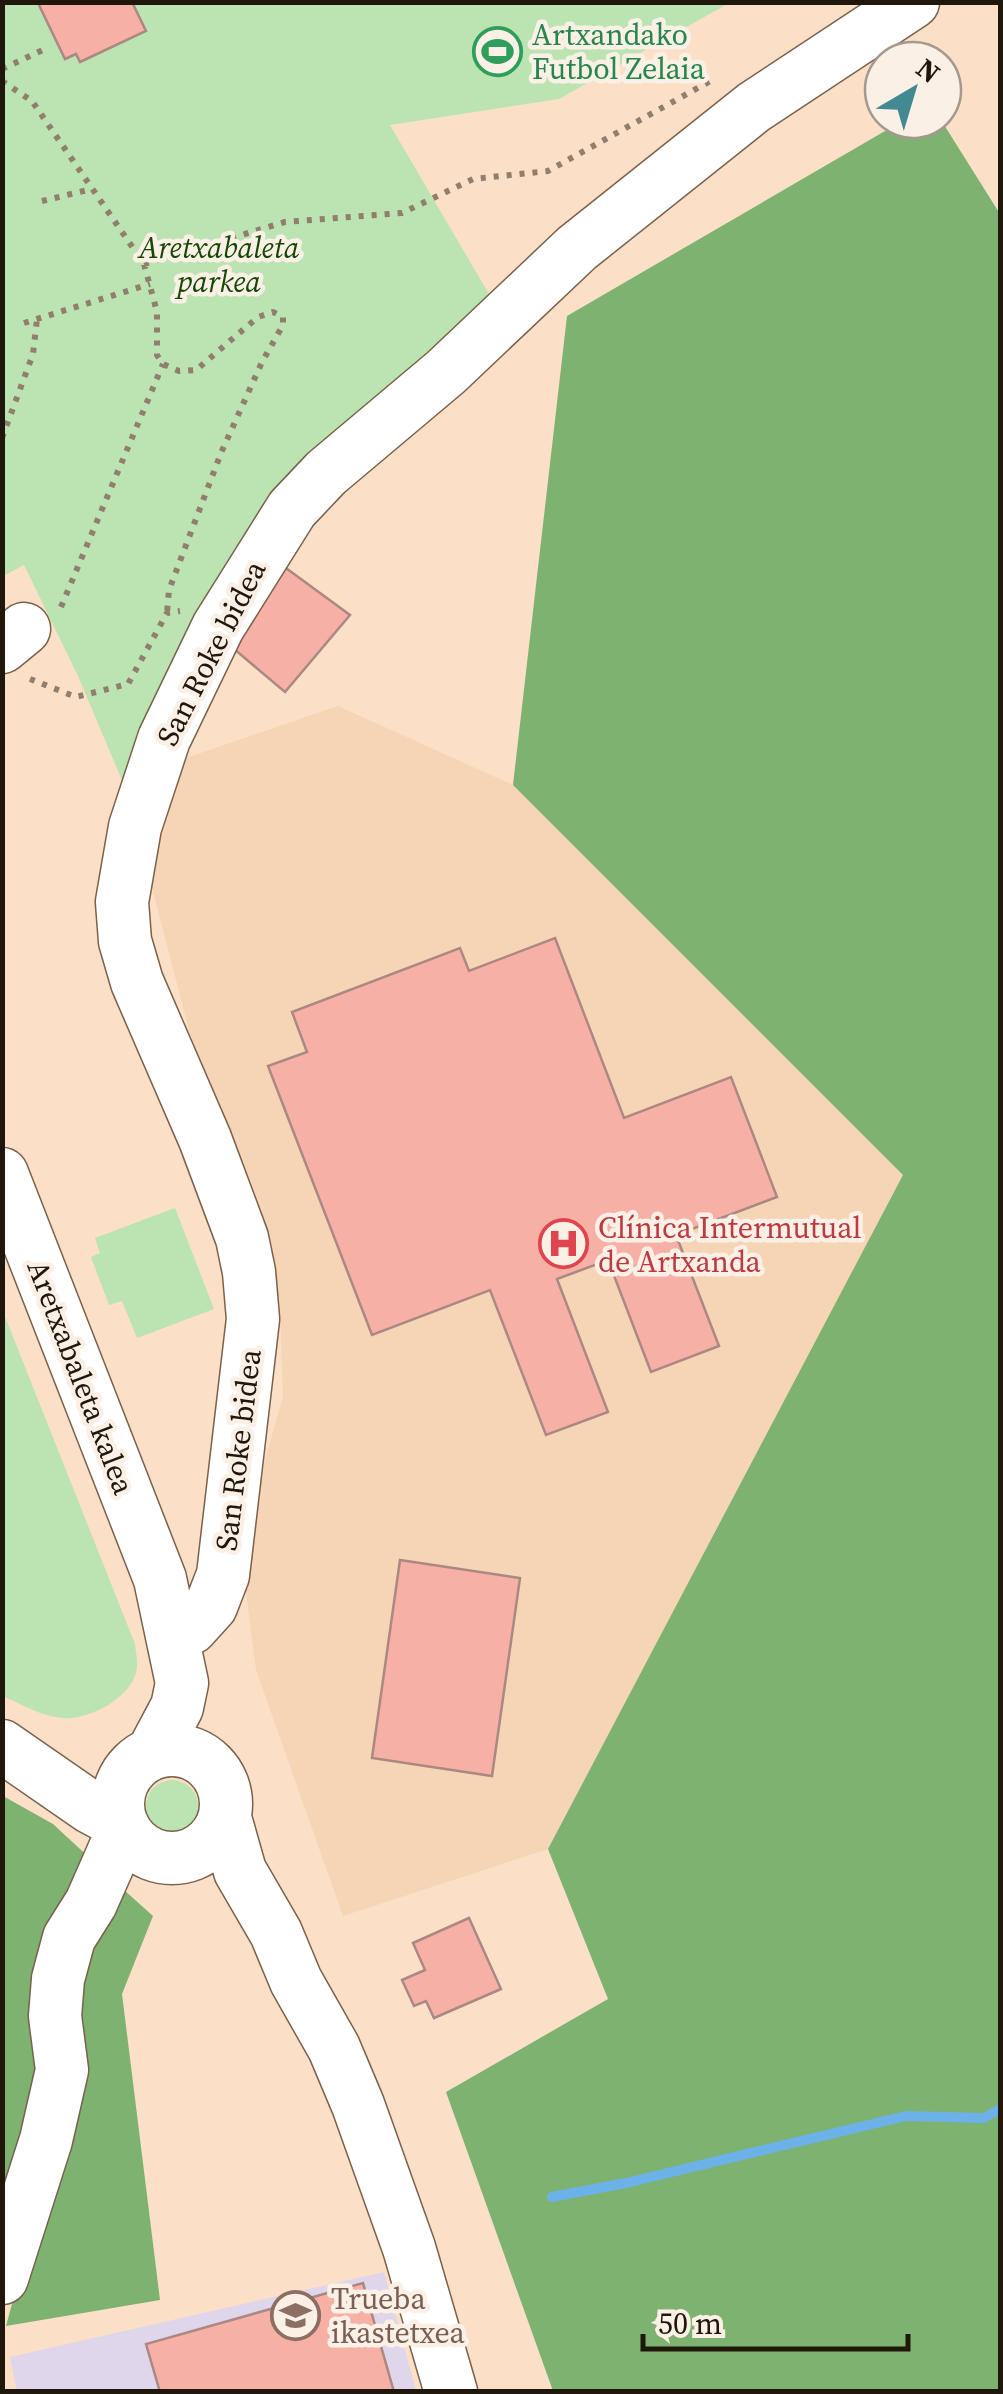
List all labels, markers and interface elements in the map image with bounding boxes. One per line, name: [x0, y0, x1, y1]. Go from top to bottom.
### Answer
place label: Artxandako Futbol Zelaia: [532, 14, 706, 89]
sports icon: Artxandako Futbol Zelaia: [471, 25, 523, 77]
north arrow: [863, 40, 963, 140]
text: N: [909, 49, 948, 92]
park label: Aretxabaleta parkea: [137, 227, 300, 302]
street label: San Roke bidea: [147, 553, 276, 753]
place label: Clínica Intermutual de Artxanda: [598, 1207, 862, 1282]
hospital icon: Clínica Intermutual de Artxanda: [537, 1218, 589, 1270]
street label: Aretxabaleta kalea: [17, 1254, 145, 1501]
street label: San Roke bidea: [205, 1346, 271, 1553]
place label: Trueba ikastetxea: [331, 2278, 466, 2353]
school or university icon: Trueba ikastetxea: [270, 2289, 322, 2341]
scale bar: [643, 2289, 908, 2351]
text: 50 m: [658, 2303, 722, 2344]

